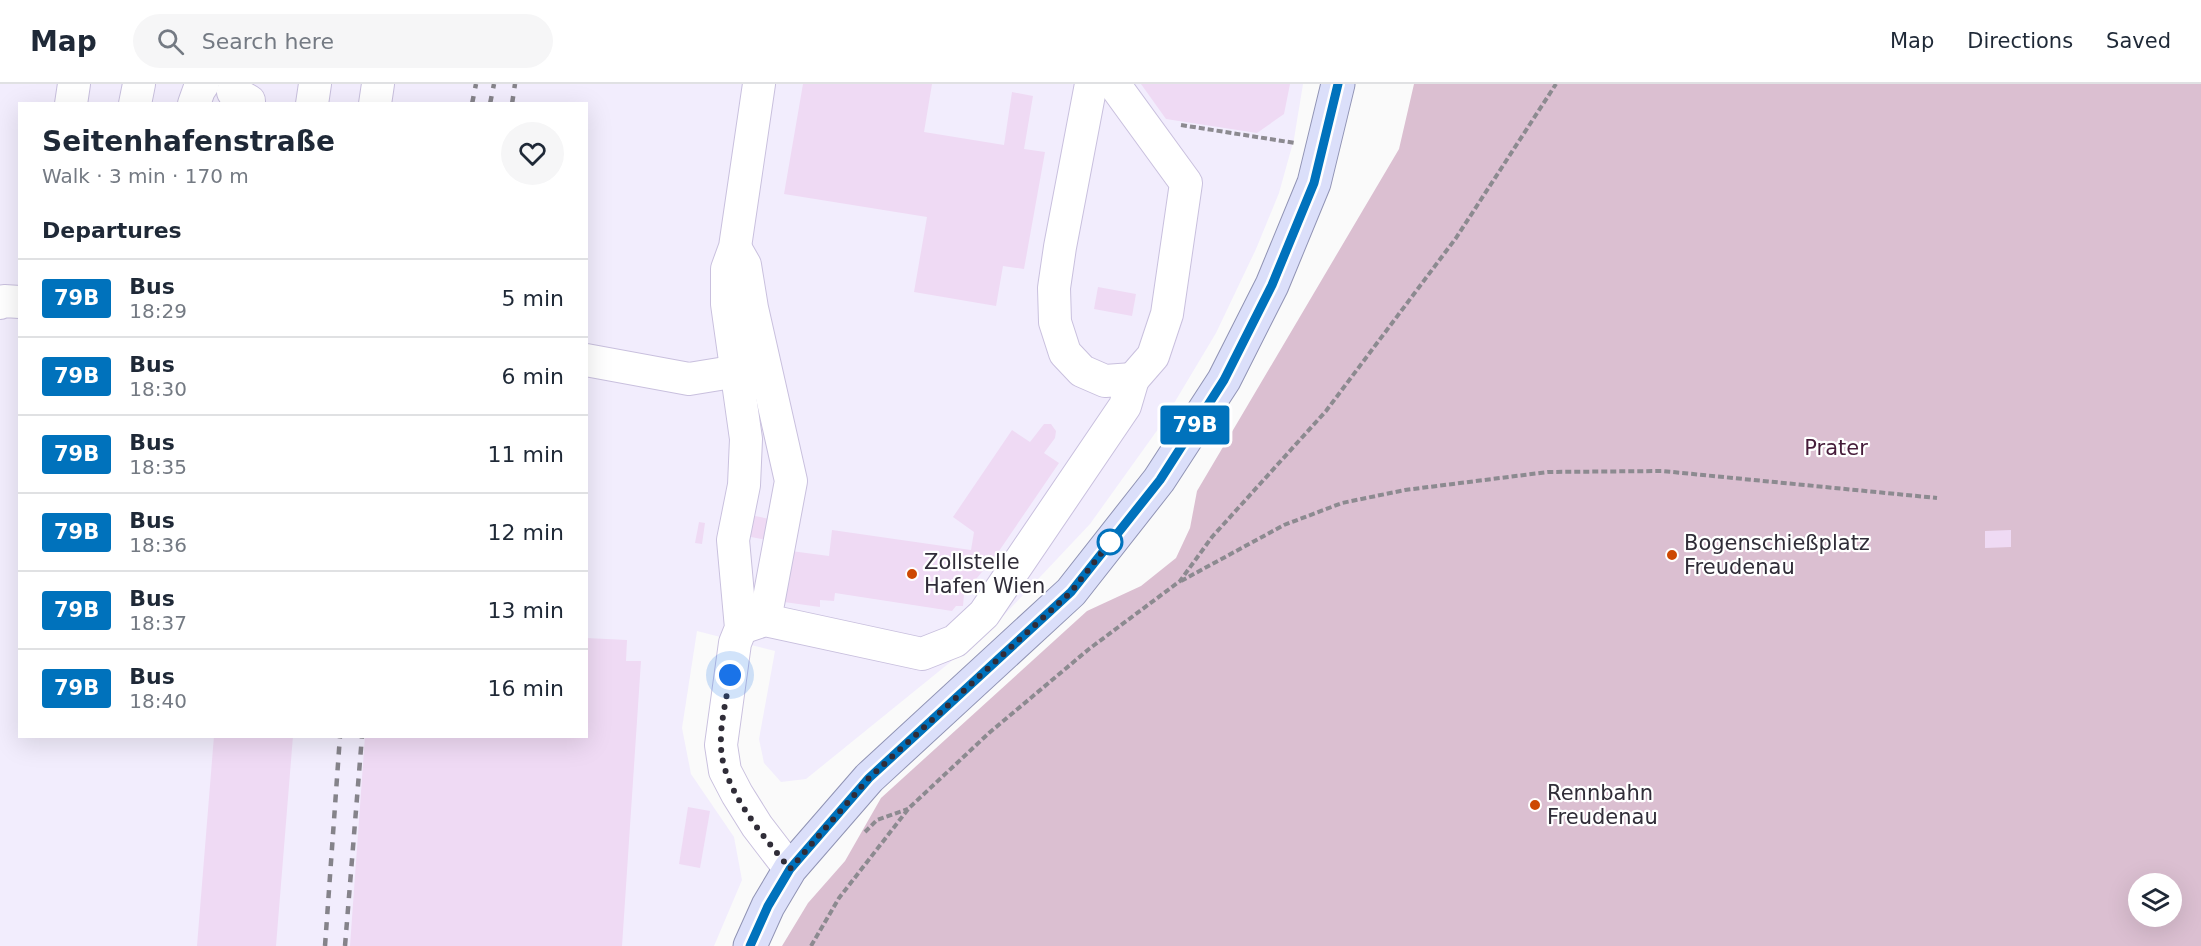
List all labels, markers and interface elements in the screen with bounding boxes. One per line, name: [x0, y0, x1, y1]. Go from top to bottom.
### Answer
search box: [133, 14, 553, 68]
text: Map: [30, 25, 97, 58]
icon: search: [154, 25, 187, 58]
text: Search here: [202, 29, 334, 54]
text: Map: [1890, 29, 1934, 53]
text: Directions: [1967, 29, 2073, 53]
text: Saved: [2106, 29, 2171, 53]
button: heart: [501, 122, 564, 185]
text: Seitenhafenstraße: [42, 125, 335, 158]
text: Walk · 3 min · 170 m: [42, 164, 249, 188]
text: Departures: [42, 218, 182, 243]
text: Bus: [129, 274, 175, 299]
text: 79B: [54, 286, 99, 310]
text: 5 min: [502, 286, 564, 311]
text: 18:29: [129, 299, 187, 323]
text: Bus: [129, 352, 175, 377]
text: 79B: [54, 364, 99, 388]
text: 6 min: [502, 364, 564, 389]
text: 18:30: [129, 377, 187, 401]
line badge: 79B: [1160, 406, 1230, 444]
text: 79B: [1172, 413, 1218, 437]
text: Bus: [129, 430, 175, 455]
park label: Prater: [1804, 436, 1868, 460]
text: 79B: [54, 442, 99, 466]
text: 11 min: [488, 442, 564, 467]
text: 18:35: [129, 455, 187, 479]
text: Bus: [129, 508, 175, 533]
text: 79B: [54, 520, 99, 544]
text: 12 min: [488, 520, 564, 545]
unlabelled marker: [1097, 529, 1123, 555]
place label: Bogenschießplatz Freudenau: [1684, 531, 1870, 579]
text: 18:36: [129, 533, 187, 557]
marker: Bogenschießplatz Freudenau: [1665, 548, 1679, 562]
place label: Zollstelle Hafen Wien: [924, 550, 1045, 598]
marker: Zollstelle Hafen Wien: [905, 567, 919, 581]
text: Bus: [129, 586, 175, 611]
text: 79B: [54, 598, 99, 622]
text: 13 min: [488, 598, 564, 623]
text: 18:37: [129, 611, 187, 635]
your location: [715, 660, 745, 690]
text: Bus: [129, 664, 175, 689]
text: 79B: [54, 676, 99, 700]
text: 16 min: [488, 676, 564, 701]
text: 18:40: [129, 689, 187, 713]
place label: Rennbahn Freudenau: [1547, 781, 1658, 829]
marker: Rennbahn Freudenau: [1528, 798, 1542, 812]
map controls: [2128, 873, 2182, 927]
button: layers: [2128, 873, 2182, 927]

